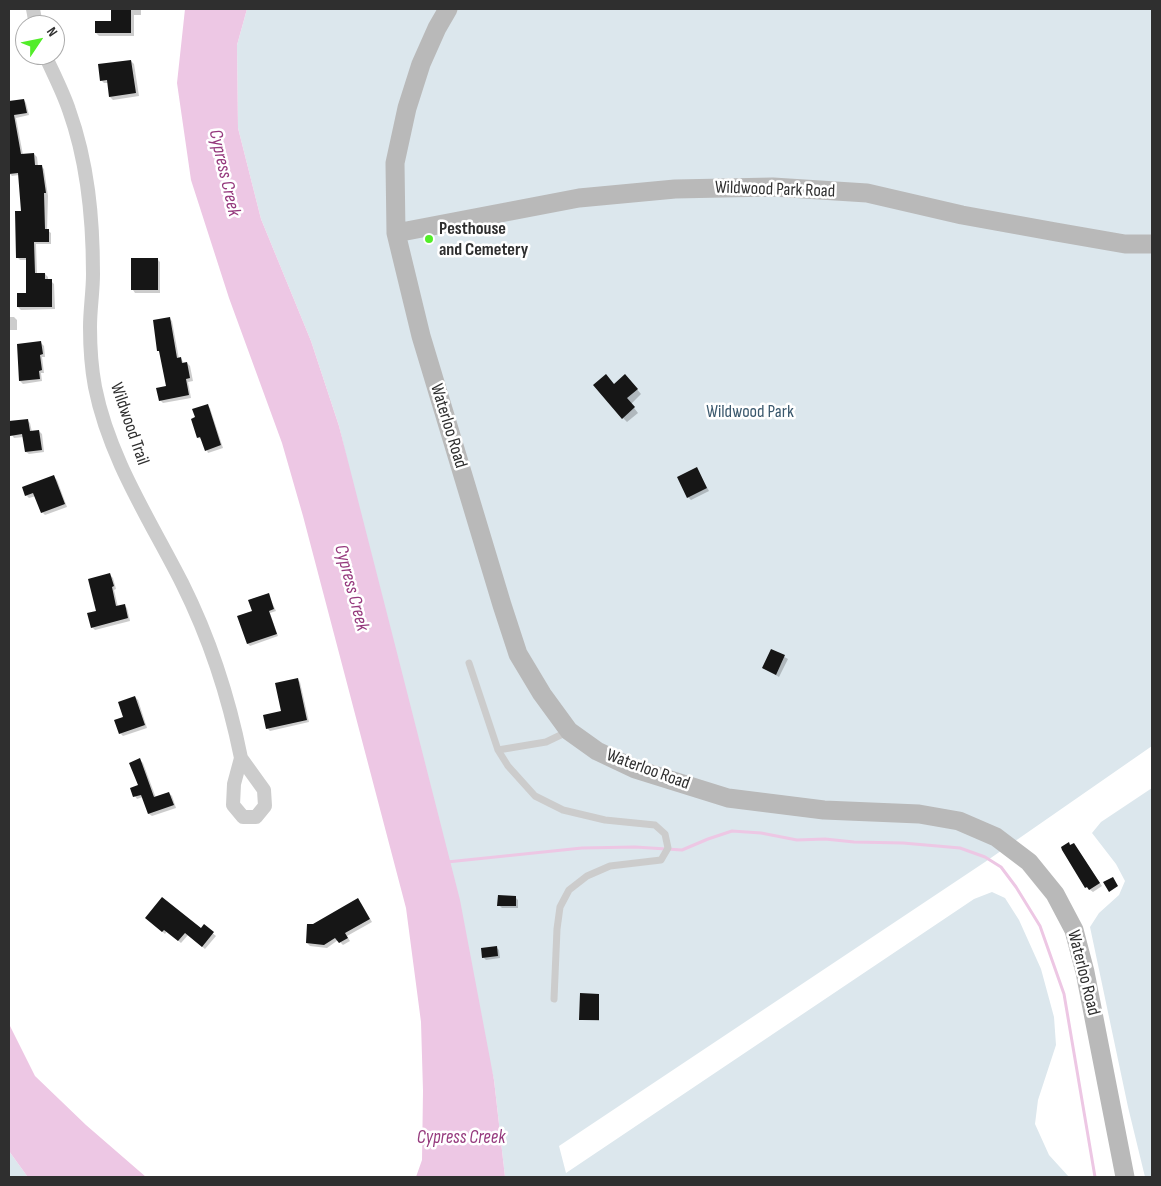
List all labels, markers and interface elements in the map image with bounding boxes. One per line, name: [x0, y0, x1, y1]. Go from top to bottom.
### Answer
north arrow: [15, 15, 65, 65]
text: N: [43, 24, 61, 40]
water label: Cypress Creek: [203, 127, 245, 219]
street label: Wildwood Park Road: [714, 177, 836, 203]
place label: Pesthouse and Cemetery: [439, 218, 528, 260]
marker: Pesthouse and Cemetery: [423, 233, 435, 245]
street label: Wildwood Trail: [105, 380, 153, 468]
street label: Waterloo Road: [425, 381, 471, 471]
park label: Wildwood Park: [706, 401, 794, 423]
water label: Cypress Creek: [329, 542, 373, 634]
street label: Waterloo Road: [603, 745, 693, 795]
street label: Waterloo Road: [1062, 928, 1104, 1018]
water label: Cypress Creek: [417, 1127, 505, 1149]

